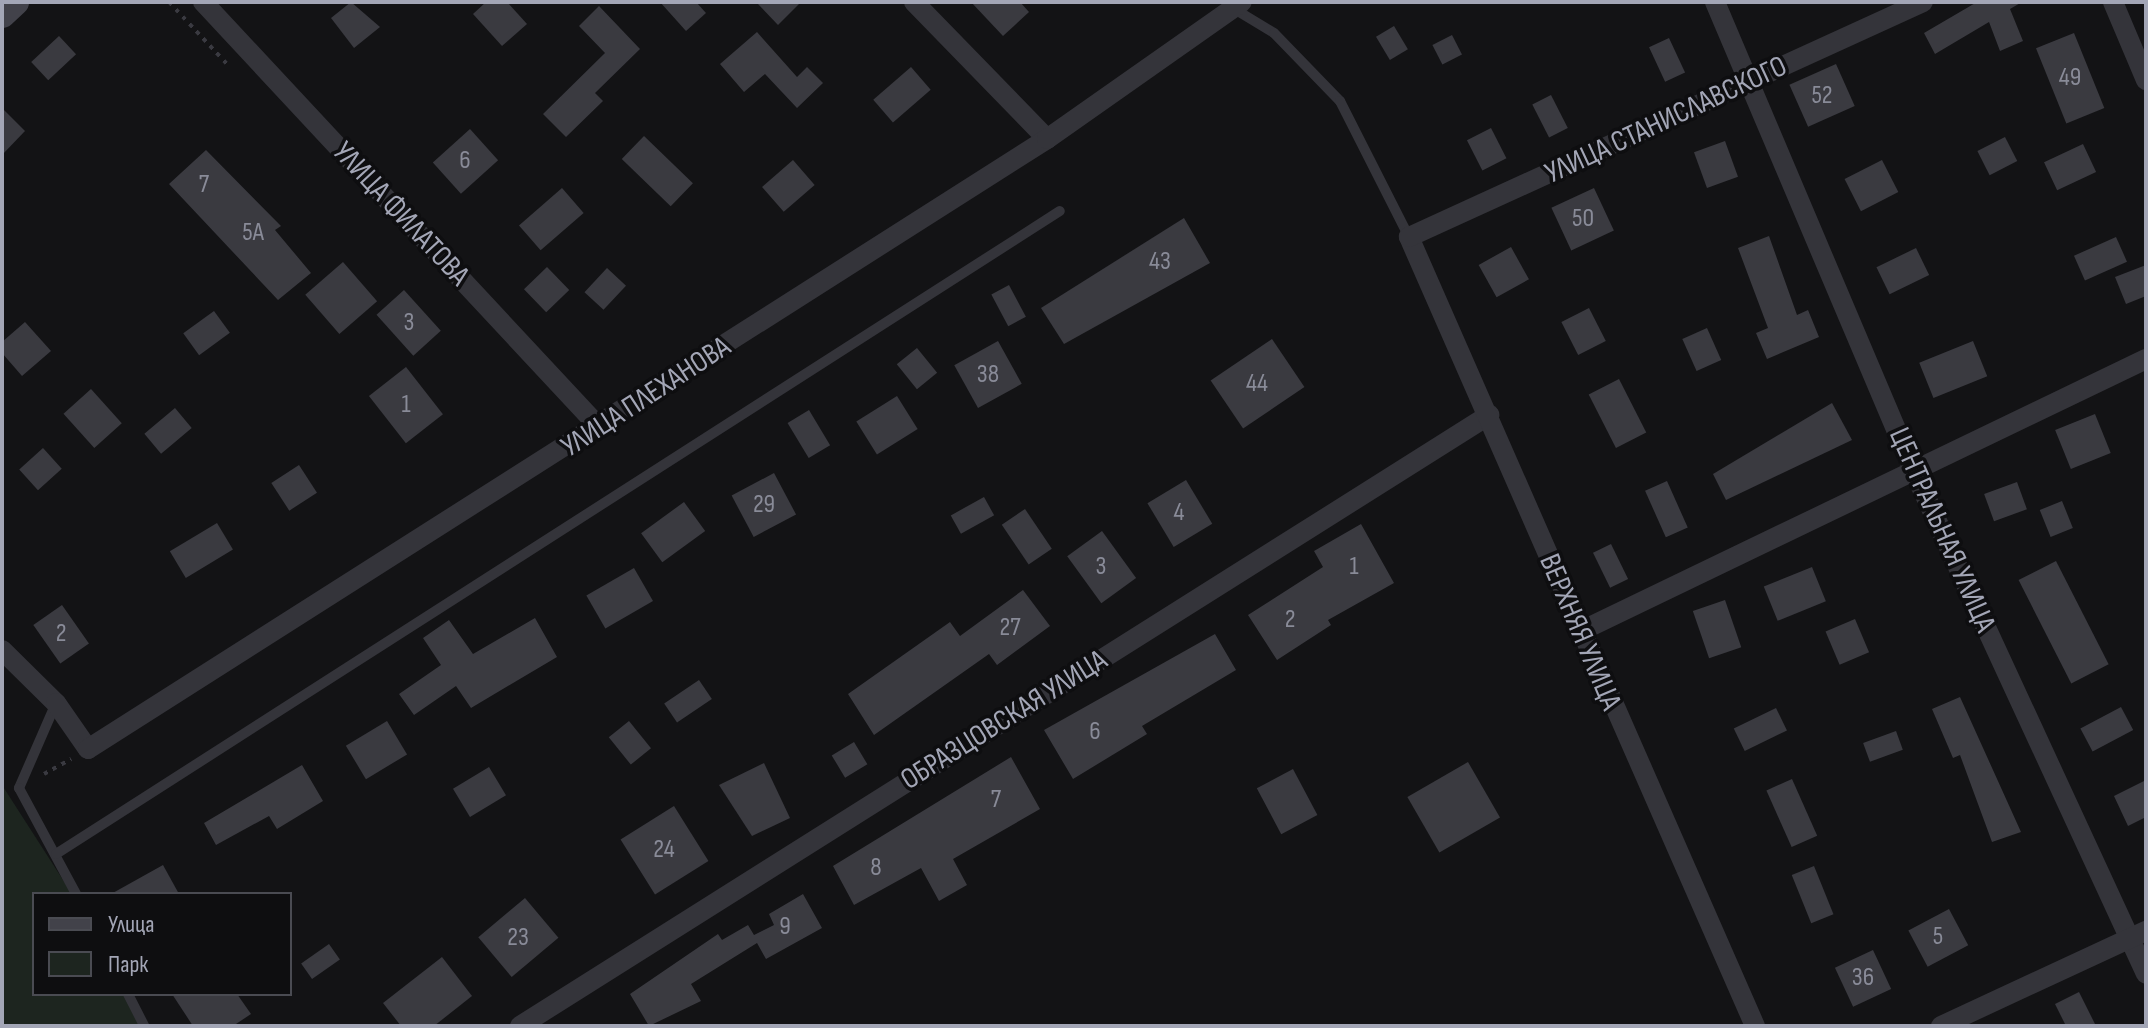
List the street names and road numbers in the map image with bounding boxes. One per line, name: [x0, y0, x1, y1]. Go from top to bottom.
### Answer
street label: УЛИЦА СТАНИСЛАВСКОГО: [1540, 48, 1792, 192]
street label: УЛИЦА ФИЛАТОВА: [325, 134, 477, 294]
street label: УЛИЦА ПЛЕХАНОВА: [555, 329, 737, 465]
street label: ЦЕНТРАЛЬНАЯ УЛИЦА: [1881, 422, 2003, 638]
street label: ВЕРХНЯЯ УЛИЦА: [1531, 549, 1629, 715]
street label: ОБРАЗЦОВСКАЯ УЛИЦА: [894, 642, 1114, 798]

